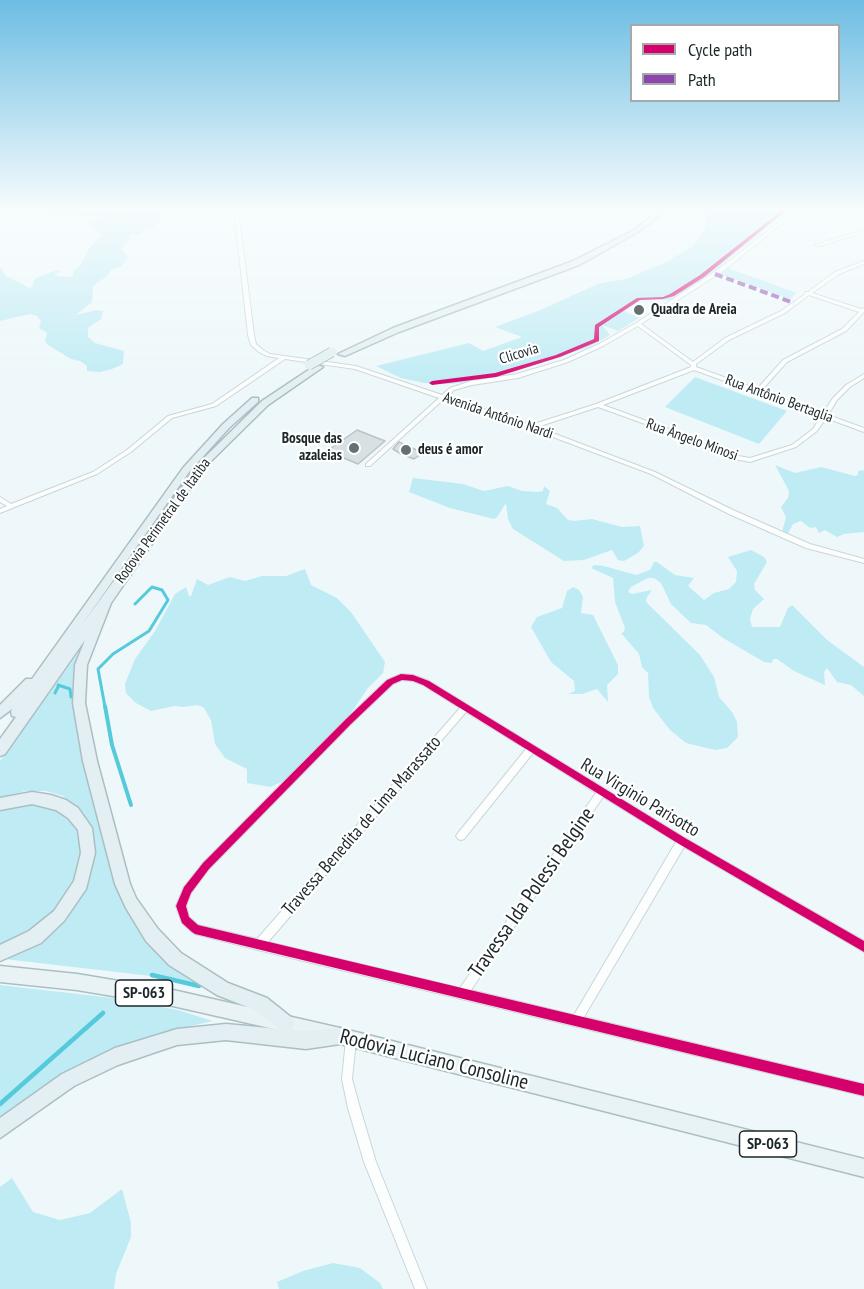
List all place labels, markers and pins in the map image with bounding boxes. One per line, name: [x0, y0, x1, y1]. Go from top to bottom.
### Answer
place label: Quadra de Areia: [651, 301, 737, 319]
marker: Quadra de Areia: [632, 303, 646, 317]
place label: Bosque das azaleias: [282, 430, 342, 465]
marker: Bosque das azaleias: [347, 441, 361, 455]
place label: deus é amor: [418, 441, 483, 459]
marker: deus é amor: [399, 443, 413, 457]

